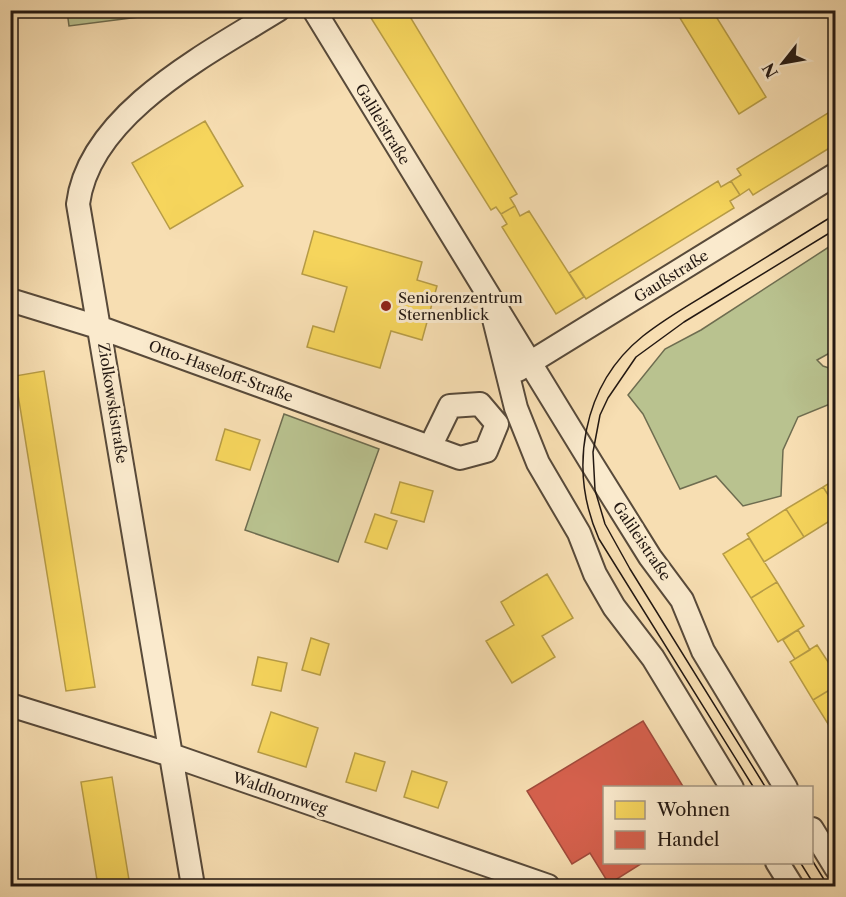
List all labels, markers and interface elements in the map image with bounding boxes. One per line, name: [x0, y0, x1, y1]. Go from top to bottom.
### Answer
north arrow: [753, 33, 813, 93]
text: N: [758, 60, 782, 82]
street label: Galileistraße: [351, 80, 415, 168]
street label: Gaußstraße: [630, 246, 712, 306]
place label: Seniorenzentrum Sternenblick: [398, 288, 523, 324]
marker: Seniorenzentrum Sternenblick: [379, 299, 393, 313]
street label: Otto-Haseloff-Straße: [146, 336, 296, 406]
street label: Ziolkowskistraße: [94, 341, 132, 465]
street label: Galileistraße: [609, 498, 675, 584]
street label: Waldhornweg: [229, 768, 330, 818]
legend: [603, 786, 813, 864]
text: Wohnen: [656, 799, 730, 821]
text: Handel: [657, 829, 719, 851]

